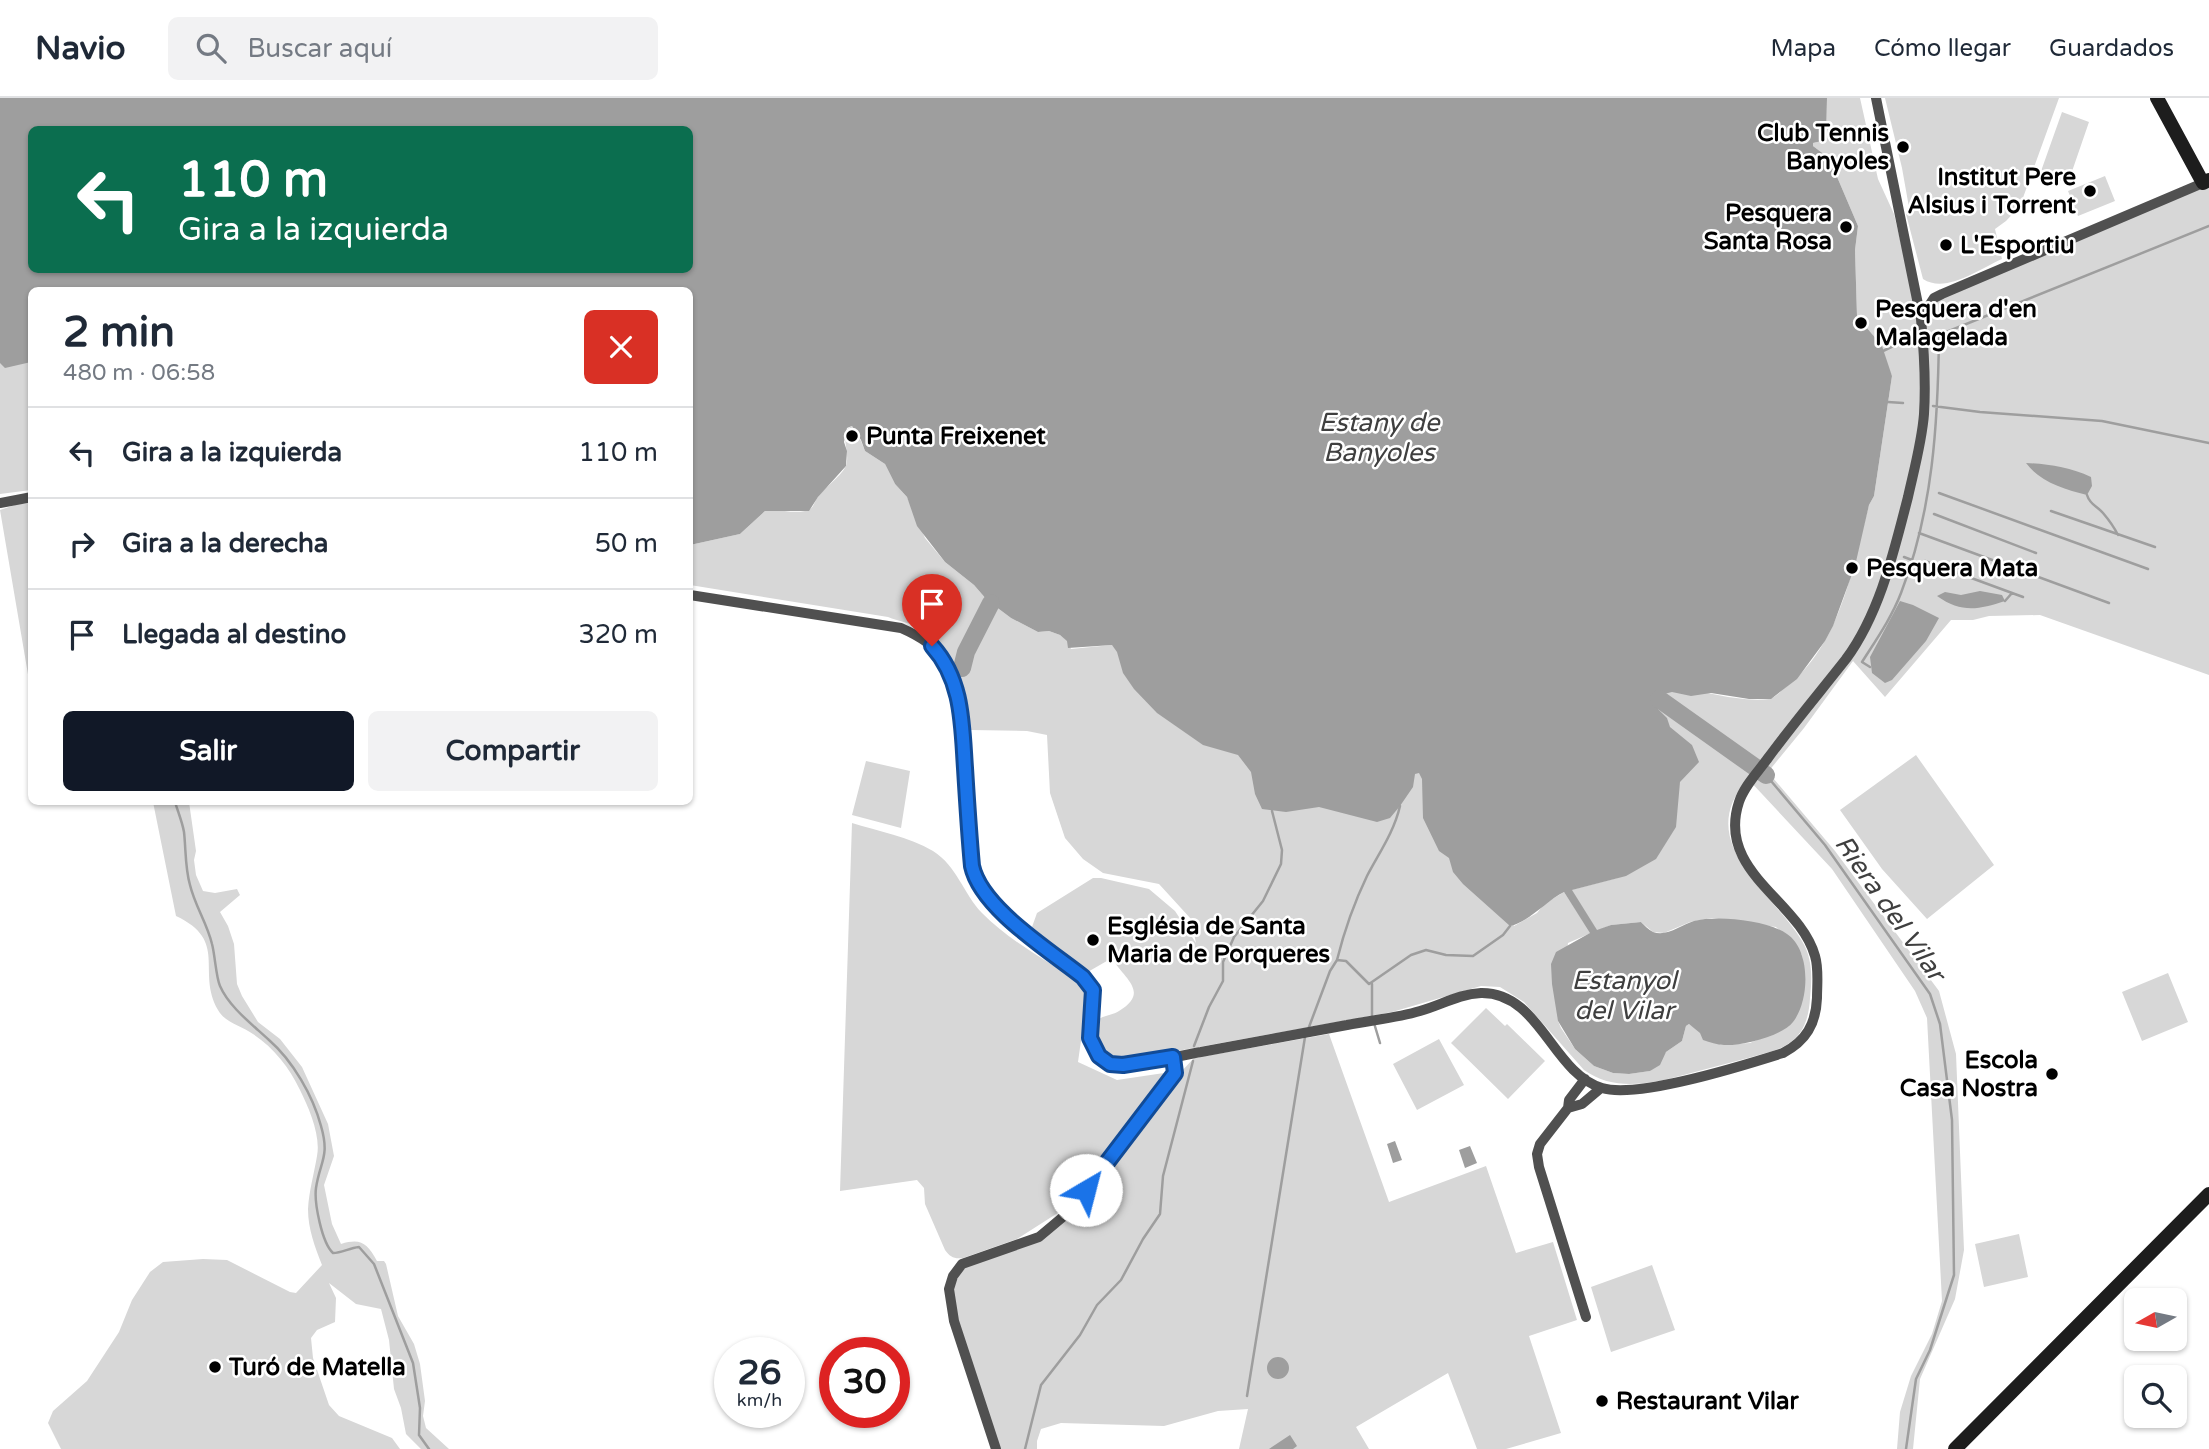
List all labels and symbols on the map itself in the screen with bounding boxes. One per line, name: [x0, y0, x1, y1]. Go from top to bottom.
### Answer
place label: Club Tennis Banyoles: [1757, 119, 1889, 176]
marker: Club Tennis Banyoles: [1895, 139, 1911, 155]
place label: Institut Pere Alsius i Torrent: [1907, 163, 2077, 220]
marker: Institut Pere Alsius i Torrent: [2082, 183, 2098, 199]
place label: Pesquera Santa Rosa: [1704, 199, 1832, 256]
marker: Pesquera Santa Rosa: [1838, 219, 1854, 235]
place label: L'Esportiu: [1960, 231, 2075, 260]
marker: L'Esportiu: [1938, 237, 1954, 253]
place label: Pesquera d'en Malagelada: [1875, 295, 2037, 352]
marker: Pesquera d'en Malagelada: [1853, 315, 1869, 331]
water label: Estany de Banyoles: [1319, 407, 1441, 468]
place label: Punta Freixenet: [866, 422, 1047, 451]
marker: Punta Freixenet: [844, 428, 860, 444]
place label: Pesquera Mata: [1866, 554, 2038, 583]
marker: Pesquera Mata: [1844, 560, 1860, 576]
pin: [902, 574, 962, 646]
water label: Riera del Vilar: [1828, 829, 1953, 989]
place label: Església de Santa Maria de Porqueres: [1107, 912, 1330, 969]
marker: Església de Santa Maria de Porqueres: [1085, 932, 1101, 948]
water label: Estanyol del Vilar: [1571, 965, 1680, 1026]
place label: Escola Casa Nostra: [1900, 1046, 2038, 1103]
marker: Escola Casa Nostra: [2044, 1066, 2060, 1082]
position arrow: [1049, 1153, 1123, 1227]
north arrow: [2124, 1288, 2188, 1351]
speed limit sign: 30: [819, 1337, 910, 1428]
place label: Turó de Matella: [228, 1353, 406, 1382]
marker: Turó de Matella: [207, 1359, 223, 1375]
place label: Restaurant Vilar: [1616, 1387, 1800, 1416]
marker: Restaurant Vilar: [1594, 1393, 1610, 1409]

